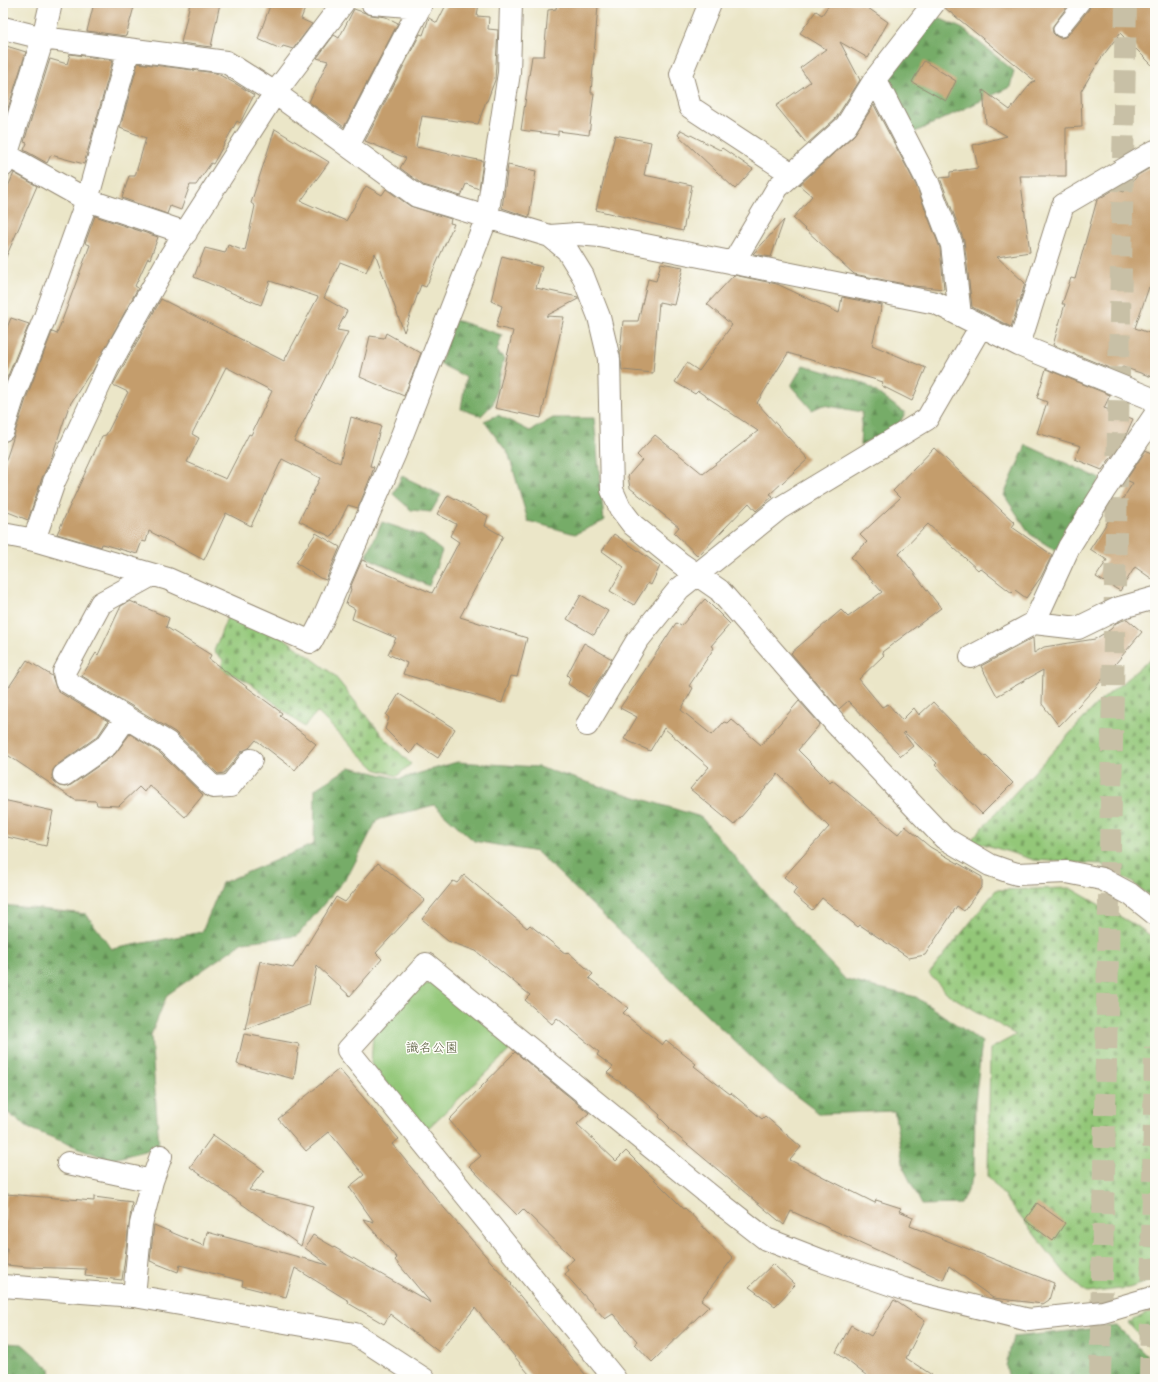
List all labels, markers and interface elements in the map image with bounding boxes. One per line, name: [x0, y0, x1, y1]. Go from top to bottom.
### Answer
park label: 識名公園: [406, 1040, 458, 1059]

